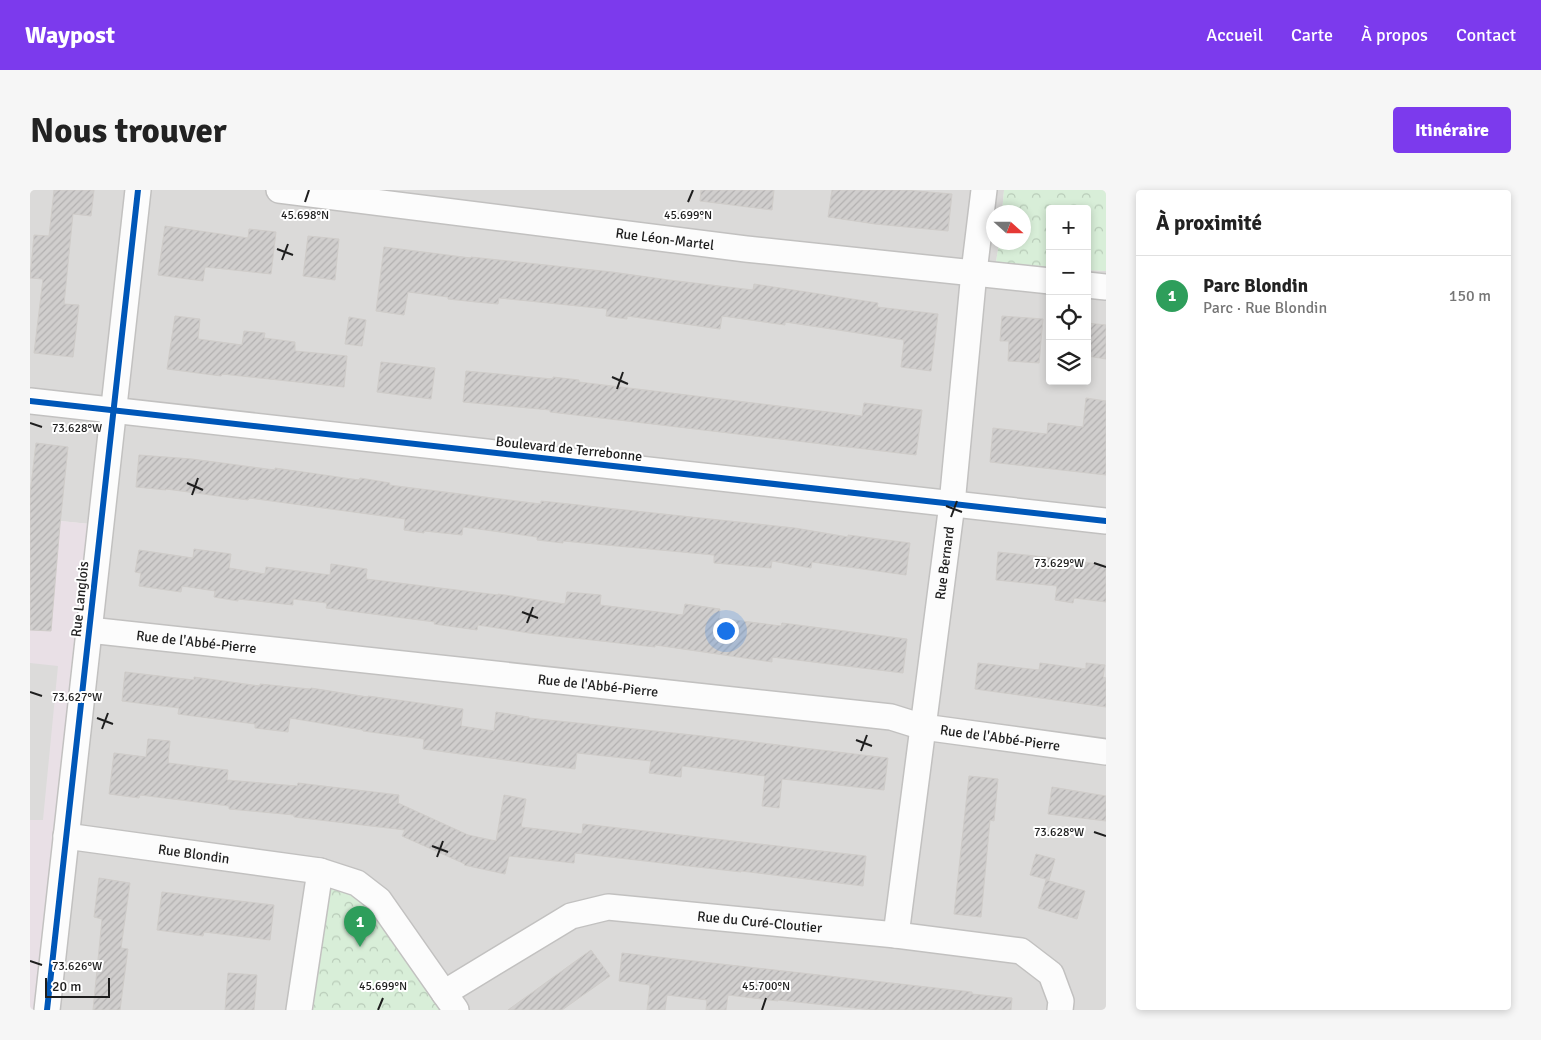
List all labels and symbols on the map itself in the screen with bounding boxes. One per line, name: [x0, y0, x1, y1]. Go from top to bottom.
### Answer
north arrow: [986, 205, 1031, 250]
text: 45.698°N: [281, 208, 329, 223]
text: 45.699°N: [664, 208, 712, 223]
street label: Rue Léon-Martel: [615, 224, 715, 253]
text: 73.628°W: [52, 421, 102, 436]
street label: Boulevard de Terrebonne: [495, 433, 643, 465]
street label: Rue Bernard: [931, 525, 957, 601]
text: 73.629°W: [1034, 556, 1084, 571]
street label: Rue Langlois: [68, 560, 92, 638]
your location: [713, 618, 739, 644]
street label: Rue de l'Abbé-Pierre: [135, 627, 257, 657]
street label: Rue de l'Abbé-Pierre: [537, 670, 659, 700]
text: 73.627°W: [52, 690, 102, 705]
street label: Rue de l'Abbé-Pierre: [939, 721, 1061, 754]
text: 73.628°W: [1034, 825, 1084, 840]
street label: Rue Blondin: [157, 840, 231, 867]
pin: 1: [344, 906, 376, 947]
street label: Rue du Curé-Cloutier: [697, 907, 824, 936]
text: 73.626°W: [52, 959, 102, 974]
scale bar: [45, 975, 110, 998]
text: 45.699°N: [359, 979, 407, 994]
text: 45.700°N: [742, 979, 790, 994]

